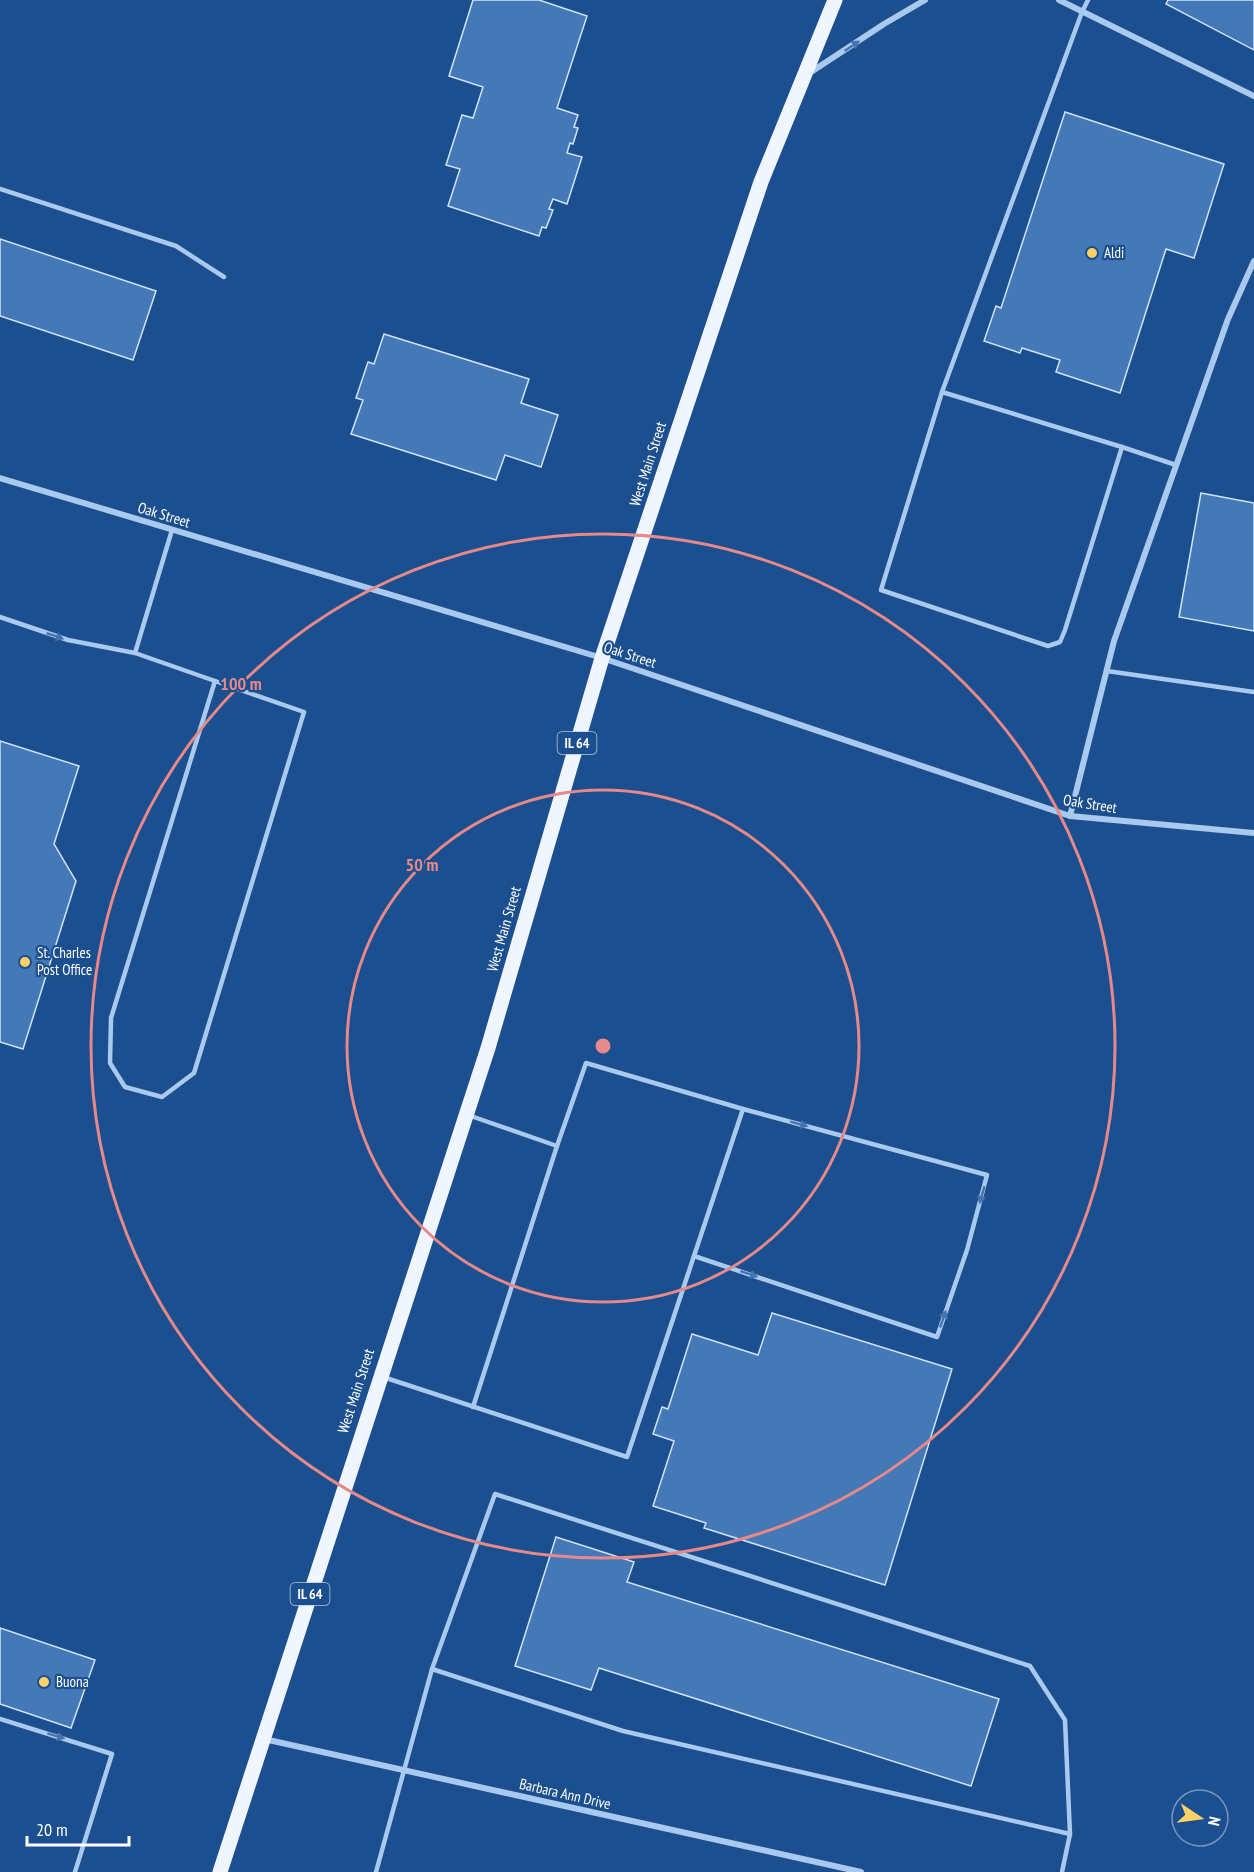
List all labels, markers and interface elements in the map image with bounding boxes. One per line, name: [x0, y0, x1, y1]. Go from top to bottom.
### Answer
one-way arrow: [843, 40, 860, 51]
place label: Aldi: [1104, 243, 1124, 262]
marker: Aldi: [1085, 246, 1099, 260]
street label: West Main Street: [625, 419, 670, 509]
street label: Oak Street: [136, 498, 193, 531]
one-way arrow: [46, 631, 64, 641]
street label: Oak Street: [602, 637, 659, 672]
text: 100 m: [220, 672, 262, 695]
road number: IL 64: [558, 732, 596, 754]
street label: Oak Street: [1062, 790, 1118, 817]
text: 50 m: [406, 853, 438, 876]
street label: West Main Street: [482, 884, 525, 974]
place label: St. Charles Post Office: [37, 943, 92, 979]
marker: St. Charles Post Office: [18, 955, 32, 969]
centre of rings: [593, 1036, 613, 1056]
one-way arrow: [791, 1120, 809, 1129]
one-way arrow: [977, 1186, 986, 1204]
one-way arrow: [740, 1270, 758, 1280]
one-way arrow: [938, 1310, 948, 1328]
street label: West Main Street: [333, 1346, 378, 1436]
road number: IL 64: [290, 1583, 330, 1605]
place label: Buona: [56, 1672, 89, 1691]
marker: Buona: [37, 1675, 51, 1689]
one-way arrow: [47, 1732, 65, 1741]
street label: Barbara Ann Drive: [518, 1774, 613, 1813]
north arrow: [1170, 1788, 1230, 1848]
scale bar: [27, 1809, 129, 1847]
text: N: [1204, 1815, 1225, 1828]
text: 20 m: [36, 1818, 68, 1841]

